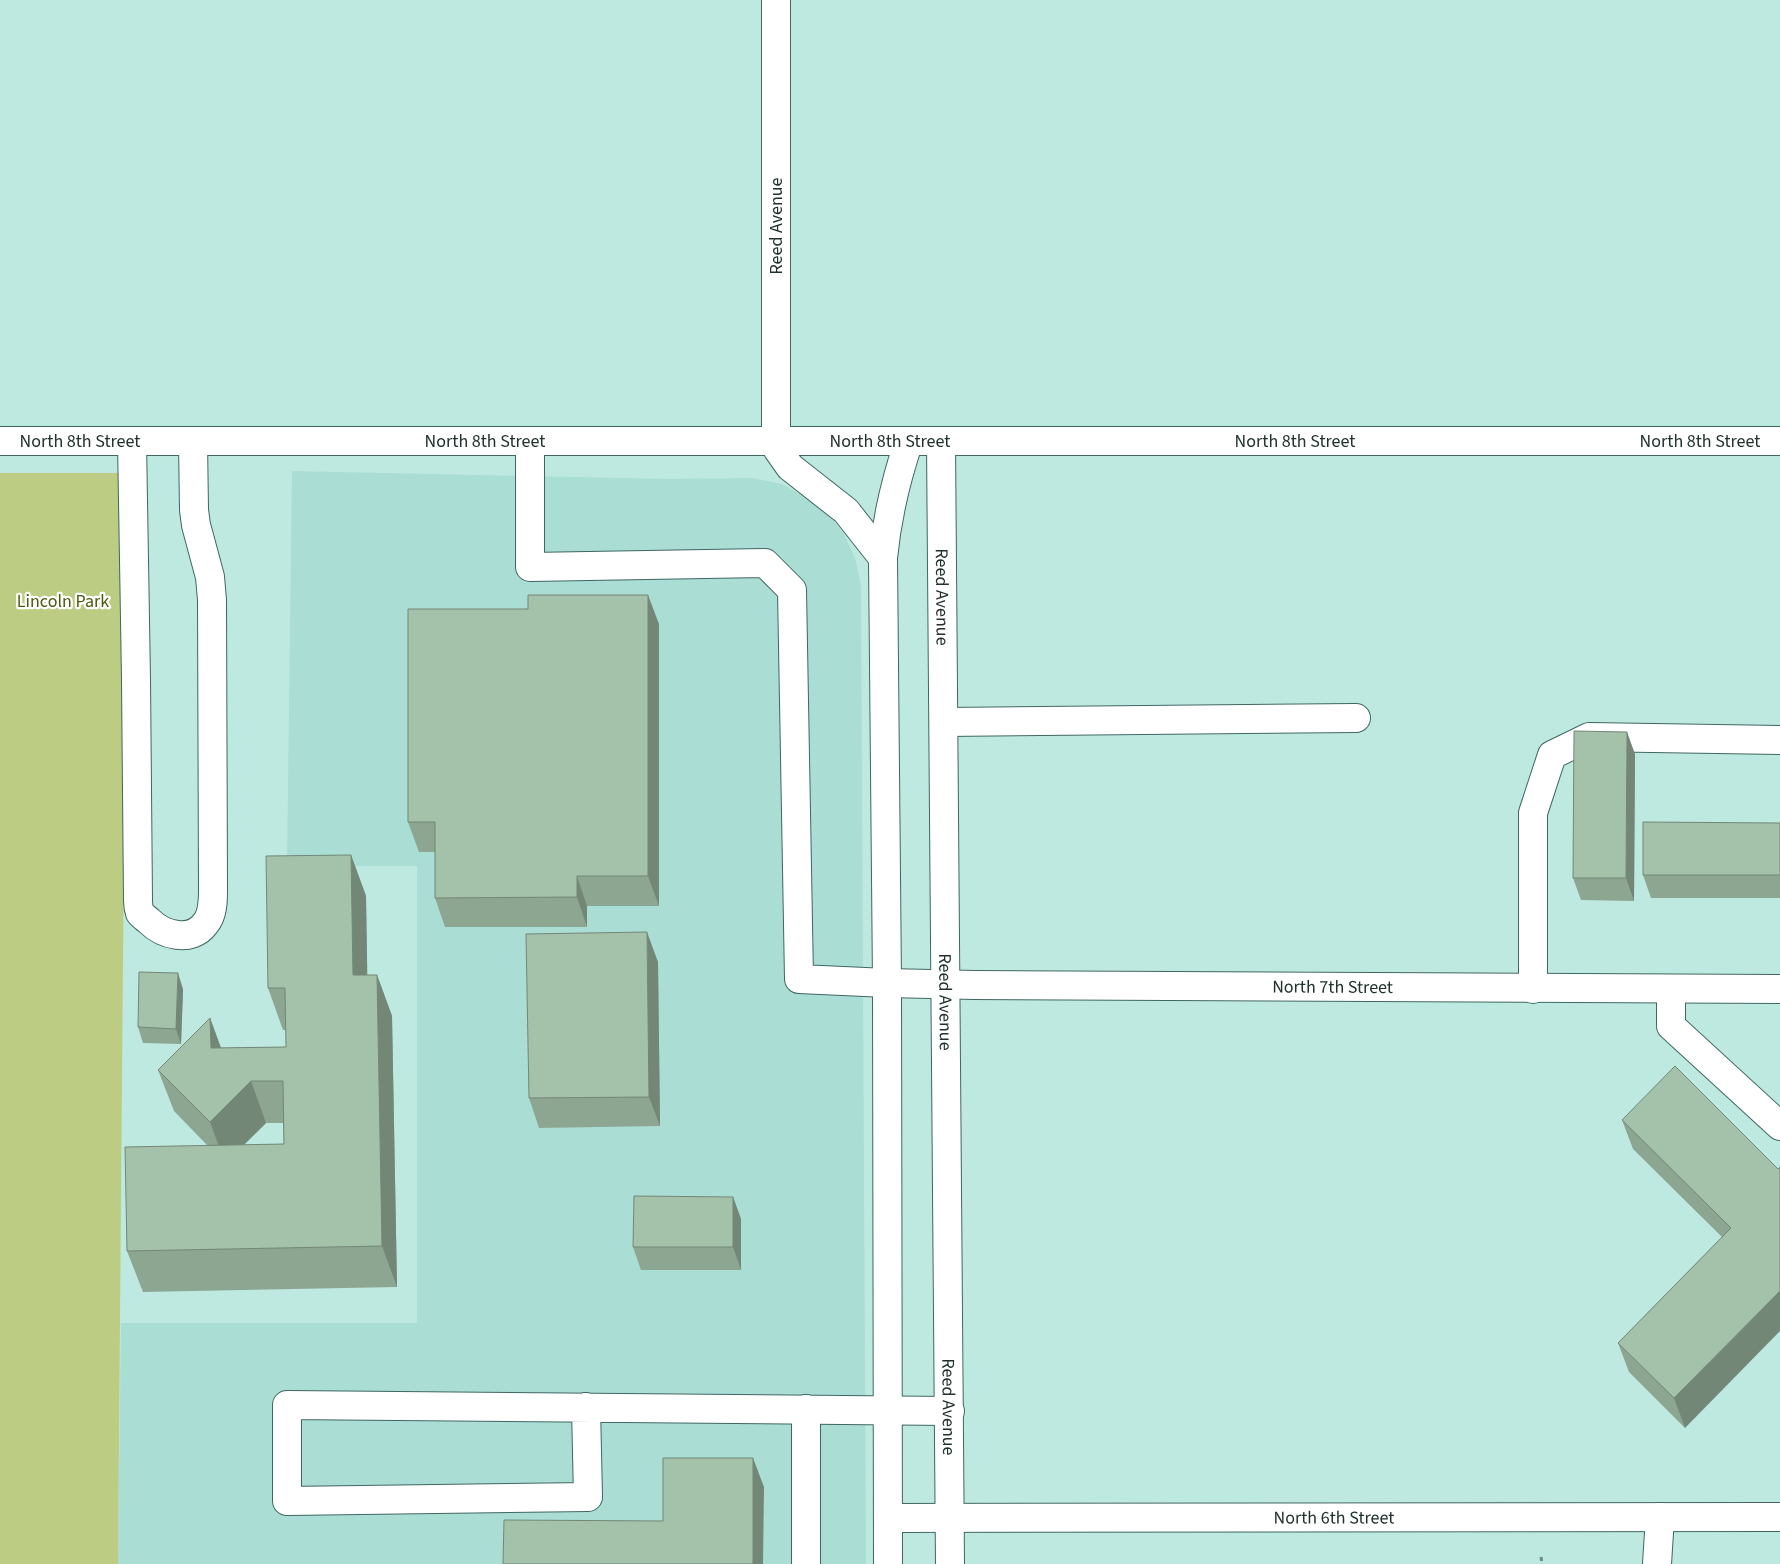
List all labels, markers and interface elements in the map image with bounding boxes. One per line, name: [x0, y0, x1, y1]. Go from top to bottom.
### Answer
street label: Reed Avenue: [764, 177, 789, 274]
street label: North 8th Street: [20, 429, 140, 454]
street label: North 8th Street: [425, 429, 545, 454]
street label: North 8th Street: [830, 429, 950, 454]
street label: North 8th Street: [1235, 429, 1355, 454]
street label: North 8th Street: [1640, 429, 1760, 454]
street label: Reed Avenue: [929, 548, 955, 646]
park label: Lincoln Park: [17, 589, 109, 614]
street label: Reed Avenue: [932, 953, 958, 1051]
street label: North 7th Street: [1272, 974, 1393, 1000]
street label: Reed Avenue: [935, 1358, 961, 1456]
street label: North 6th Street: [1274, 1505, 1394, 1531]

